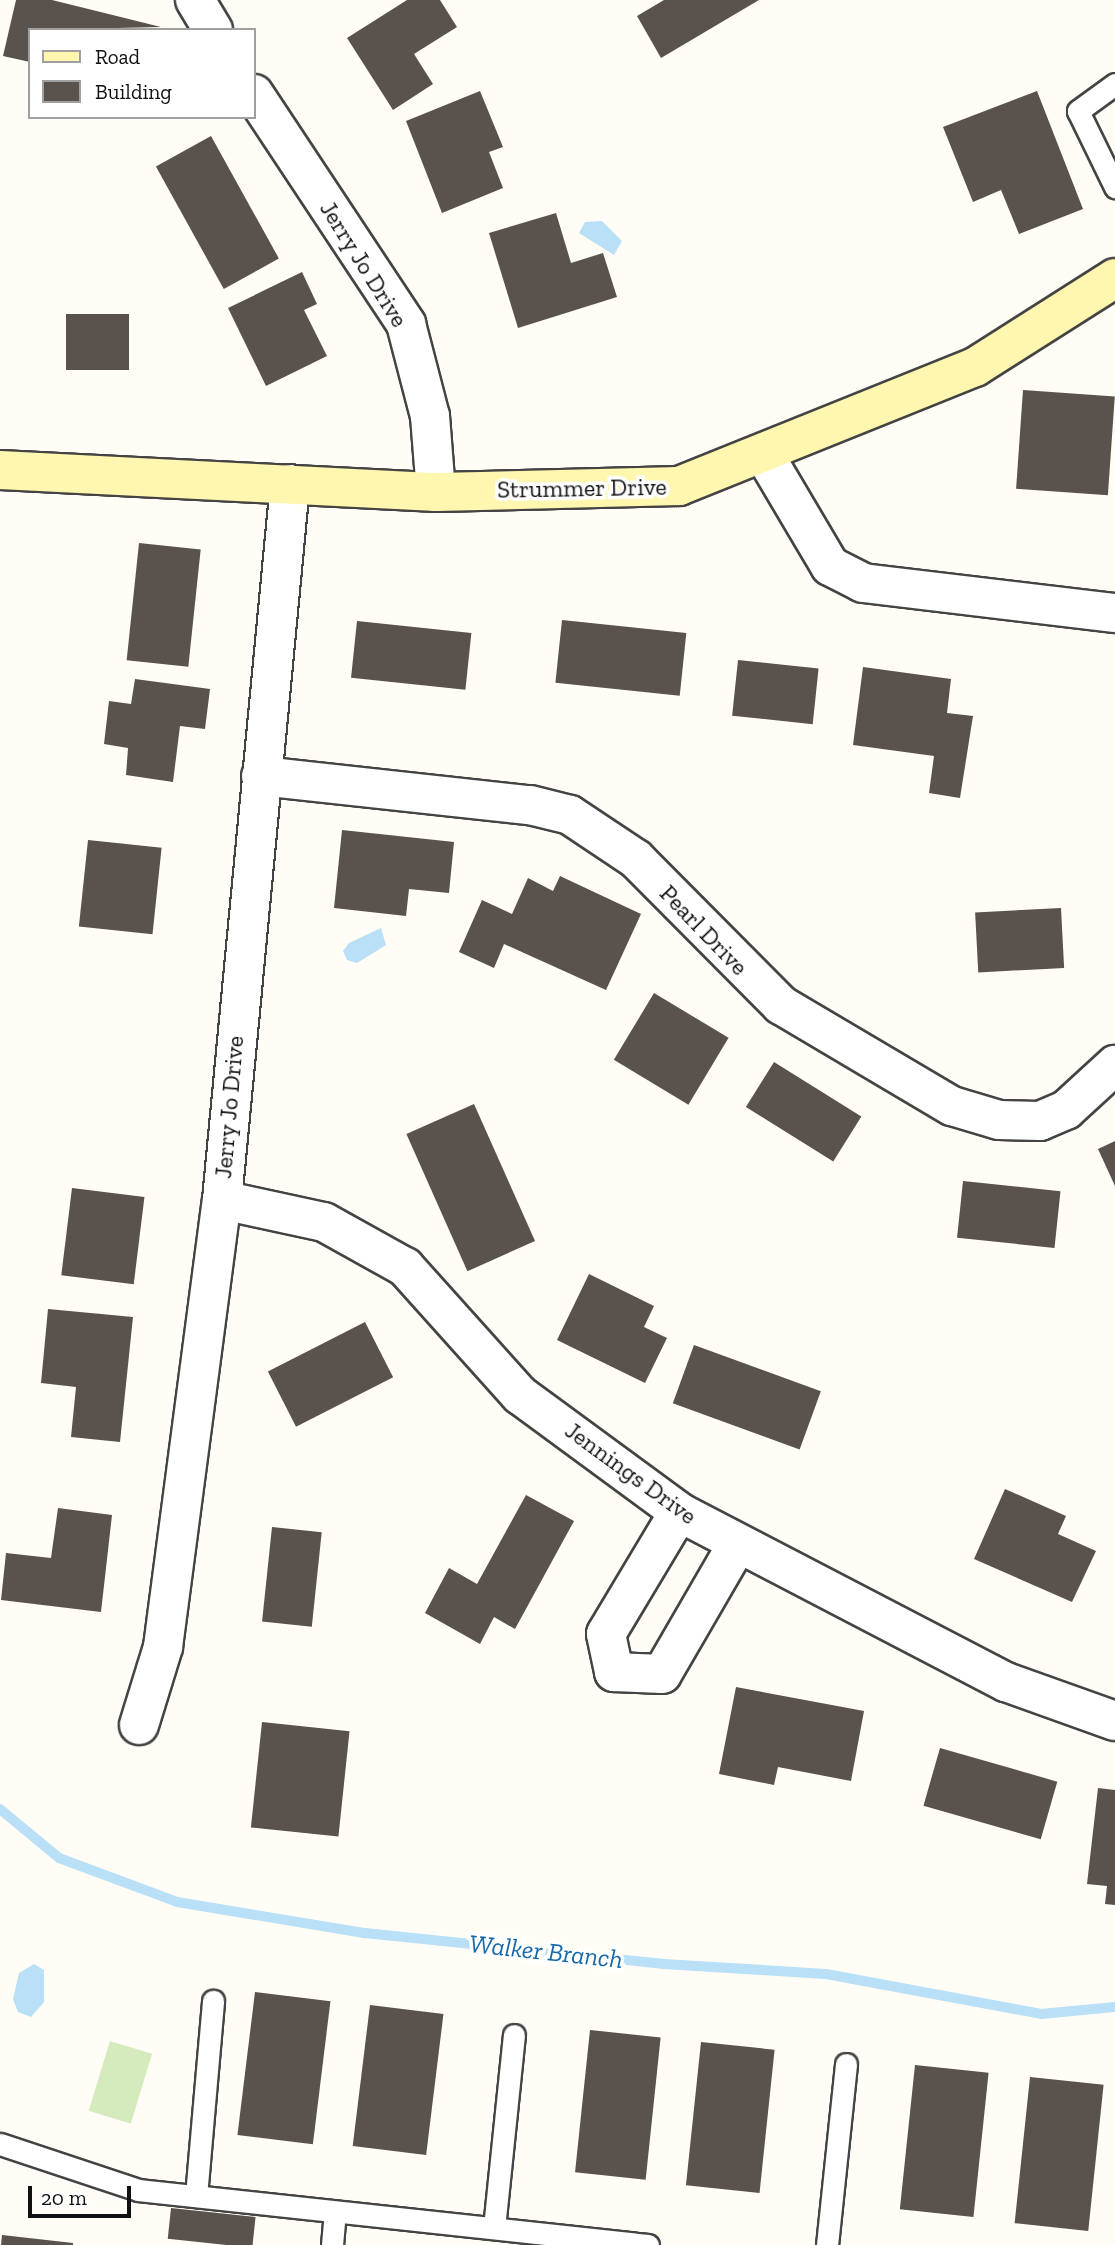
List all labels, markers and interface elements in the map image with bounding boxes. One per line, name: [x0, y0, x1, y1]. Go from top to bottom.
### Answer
legend: [28, 28, 256, 119]
text: Road: [95, 44, 140, 69]
text: Building: [95, 79, 172, 104]
street label: Jerry Jo Drive: [314, 195, 414, 333]
street label: Strummer Drive: [497, 472, 667, 504]
street label: Pearl Drive: [654, 879, 754, 981]
street label: Jerry Jo Drive: [208, 1034, 250, 1180]
street label: Jennings Drive: [560, 1416, 702, 1530]
water label: Walker Branch: [468, 1928, 624, 1976]
scale bar: [32, 2172, 135, 2216]
text: 20 m: [41, 2185, 87, 2210]

